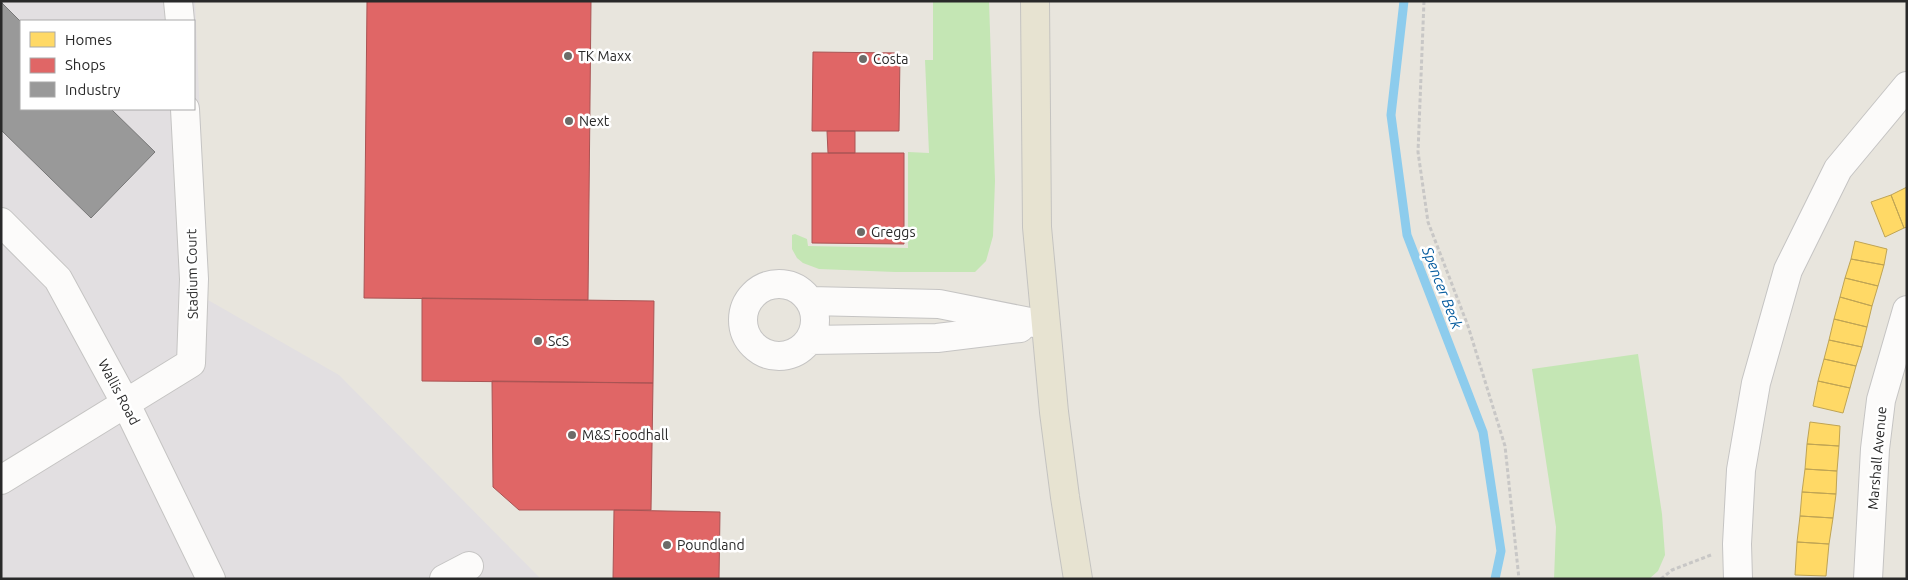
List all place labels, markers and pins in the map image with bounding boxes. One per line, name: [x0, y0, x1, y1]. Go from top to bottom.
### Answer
place label: TK Maxx: [578, 48, 631, 64]
marker: TK Maxx: [562, 50, 574, 62]
place label: Costa: [873, 51, 909, 67]
marker: Costa: [857, 53, 869, 65]
place label: Next: [579, 113, 610, 129]
marker: Next: [563, 115, 575, 127]
place label: Greggs: [871, 224, 915, 240]
marker: Greggs: [855, 226, 867, 238]
place label: ScS: [548, 333, 569, 349]
marker: ScS: [532, 335, 544, 347]
place label: M&S Foodhall: [582, 427, 669, 443]
marker: M&S Foodhall: [566, 429, 578, 441]
place label: Poundland: [677, 537, 745, 553]
marker: Poundland: [661, 539, 673, 551]

